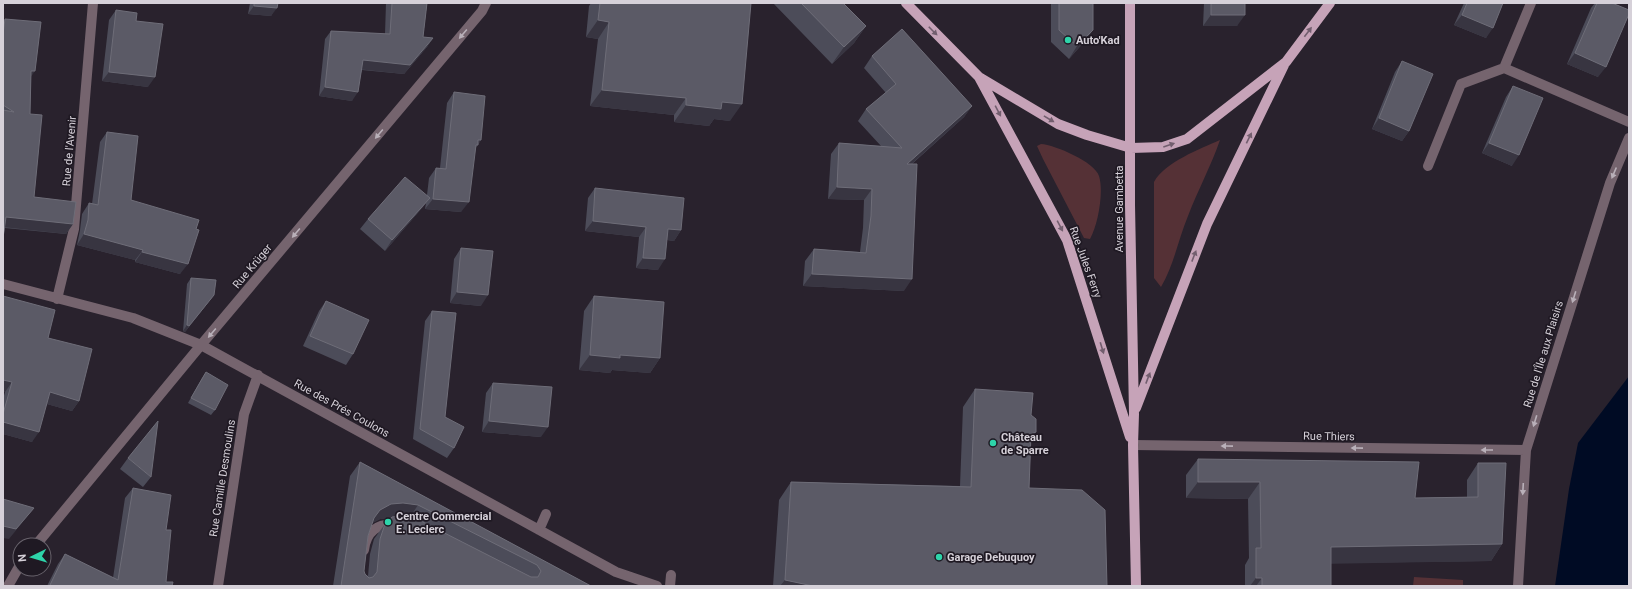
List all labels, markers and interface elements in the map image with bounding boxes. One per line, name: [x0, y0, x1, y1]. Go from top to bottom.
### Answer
one-way arrow: [928, 26, 938, 36]
one-way arrow: [1304, 27, 1312, 38]
one-way arrow: [458, 29, 467, 40]
place label: Auto'Kad: [1076, 34, 1120, 47]
marker: Auto'Kad: [1063, 35, 1073, 45]
one-way arrow: [994, 106, 1001, 117]
street label: Rue de l'Avenir: [60, 115, 79, 187]
one-way arrow: [1043, 115, 1055, 122]
one-way arrow: [375, 128, 384, 139]
one-way arrow: [1245, 133, 1252, 144]
one-way arrow: [1164, 142, 1176, 148]
street label: Avenue Gambetta: [1113, 165, 1126, 253]
one-way arrow: [1610, 168, 1616, 180]
one-way arrow: [1056, 220, 1063, 232]
street label: Rue Jules Ferry: [1067, 225, 1105, 300]
one-way arrow: [291, 228, 300, 239]
street label: Rue Krüger: [230, 241, 275, 291]
one-way arrow: [1192, 250, 1198, 262]
one-way arrow: [1571, 291, 1577, 303]
street label: Rue de l'Île aux Plaisirs: [1521, 299, 1566, 409]
one-way arrow: [207, 327, 216, 338]
one-way arrow: [1099, 343, 1105, 355]
one-way arrow: [1145, 371, 1151, 383]
street label: Rue des Prés Coulons: [292, 377, 392, 440]
one-way arrow: [1532, 415, 1538, 427]
street label: Rue Camille Desmoulins: [207, 418, 238, 538]
street label: Rue Thiers: [1303, 430, 1355, 443]
place label: Château de Sparre: [1001, 431, 1049, 457]
marker: Château de Sparre: [988, 438, 998, 448]
one-way arrow: [1220, 443, 1233, 449]
one-way arrow: [1350, 445, 1363, 451]
one-way arrow: [1480, 447, 1493, 453]
one-way arrow: [1520, 483, 1527, 495]
place label: Centre Commercial E. Leclerc: [396, 510, 491, 536]
marker: Centre Commercial E. Leclerc: [383, 517, 393, 527]
north arrow: [12, 537, 52, 577]
place label: Garage Debuquoy: [947, 551, 1035, 564]
marker: Garage Debuquoy: [934, 552, 944, 562]
text: N: [16, 553, 29, 562]

